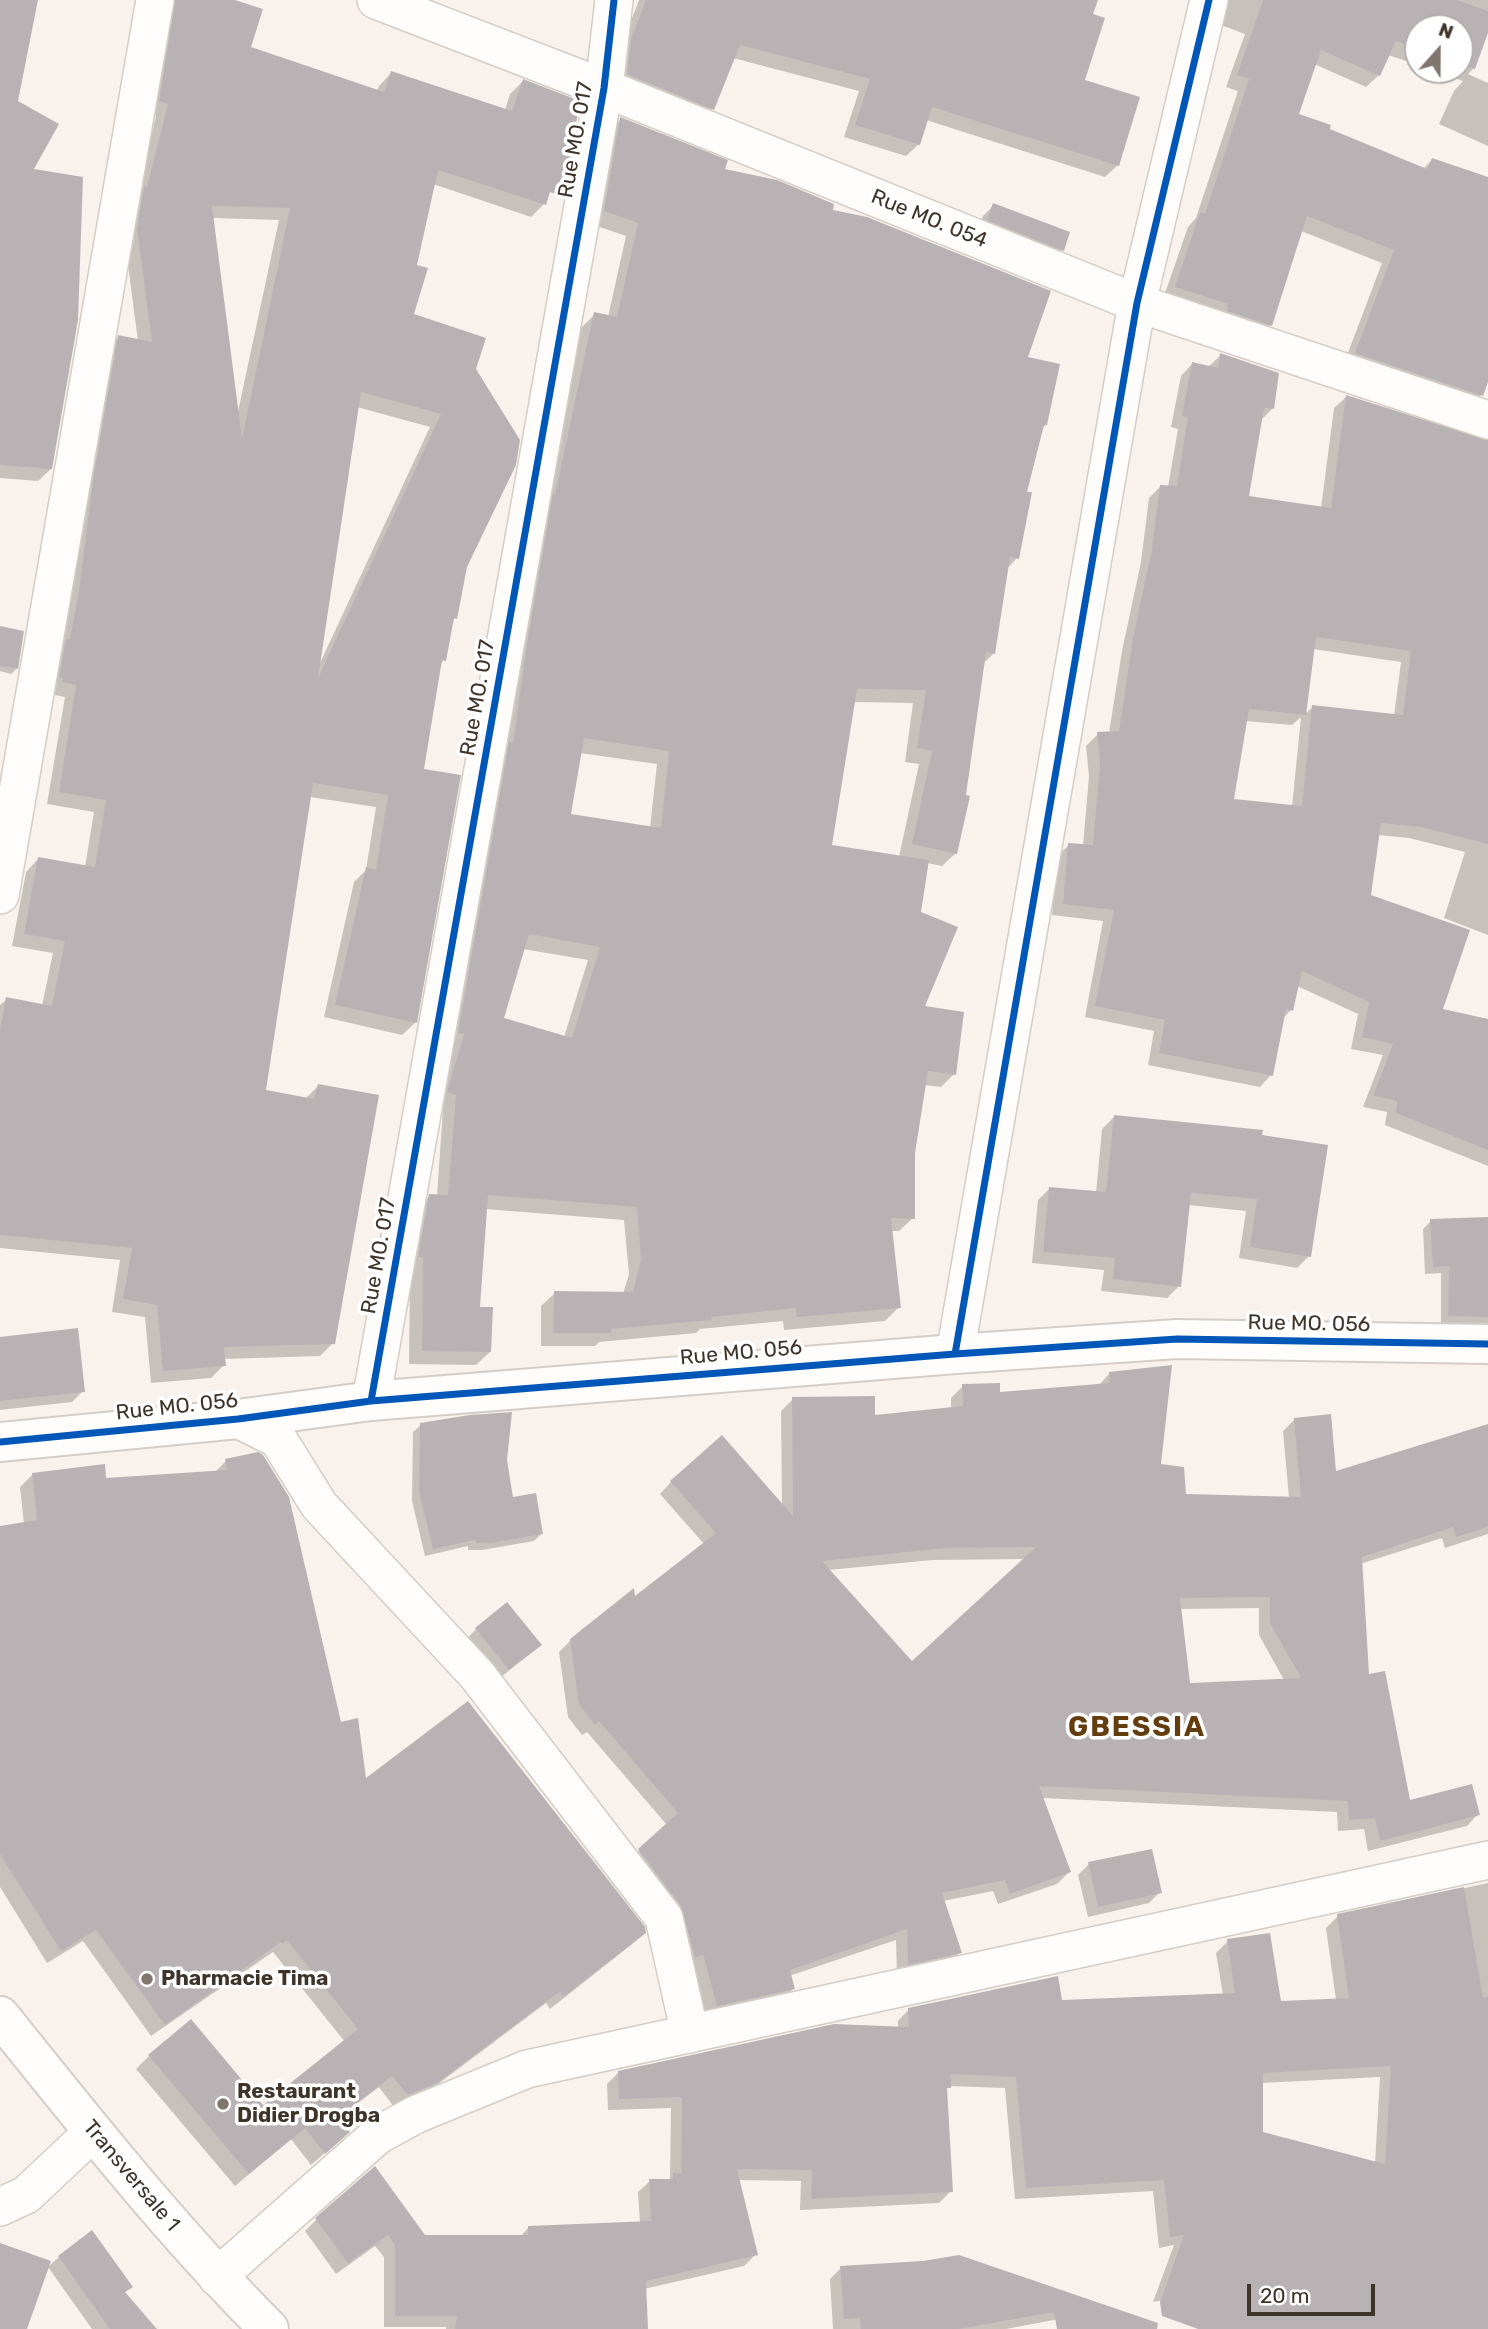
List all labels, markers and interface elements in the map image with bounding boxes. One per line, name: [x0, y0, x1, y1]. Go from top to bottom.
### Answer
north arrow: [1404, 14, 1474, 84]
text: N: [1435, 18, 1456, 44]
street label: Rue MO. 017: [553, 80, 599, 200]
street label: Rue MO. 054: [867, 184, 991, 254]
street label: Rue MO. 017: [455, 638, 501, 758]
street label: Rue MO. 017: [356, 1196, 402, 1316]
street label: Rue MO. 056: [1247, 1310, 1371, 1338]
street label: Rue MO. 056: [679, 1335, 803, 1371]
street label: Rue MO. 056: [115, 1388, 239, 1426]
district label: GBESSIA: [1069, 1711, 1205, 1745]
place label: Pharmacie Tima: [161, 1966, 328, 1992]
marker: Pharmacie Tima: [139, 1971, 155, 1987]
place label: Restaurant Didier Drogba: [237, 2079, 380, 2129]
marker: Restaurant Didier Drogba: [215, 2096, 231, 2112]
street label: Transversale 1: [77, 2115, 185, 2237]
scale bar: [1250, 2270, 1378, 2314]
text: 20 m: [1260, 2283, 1309, 2308]

